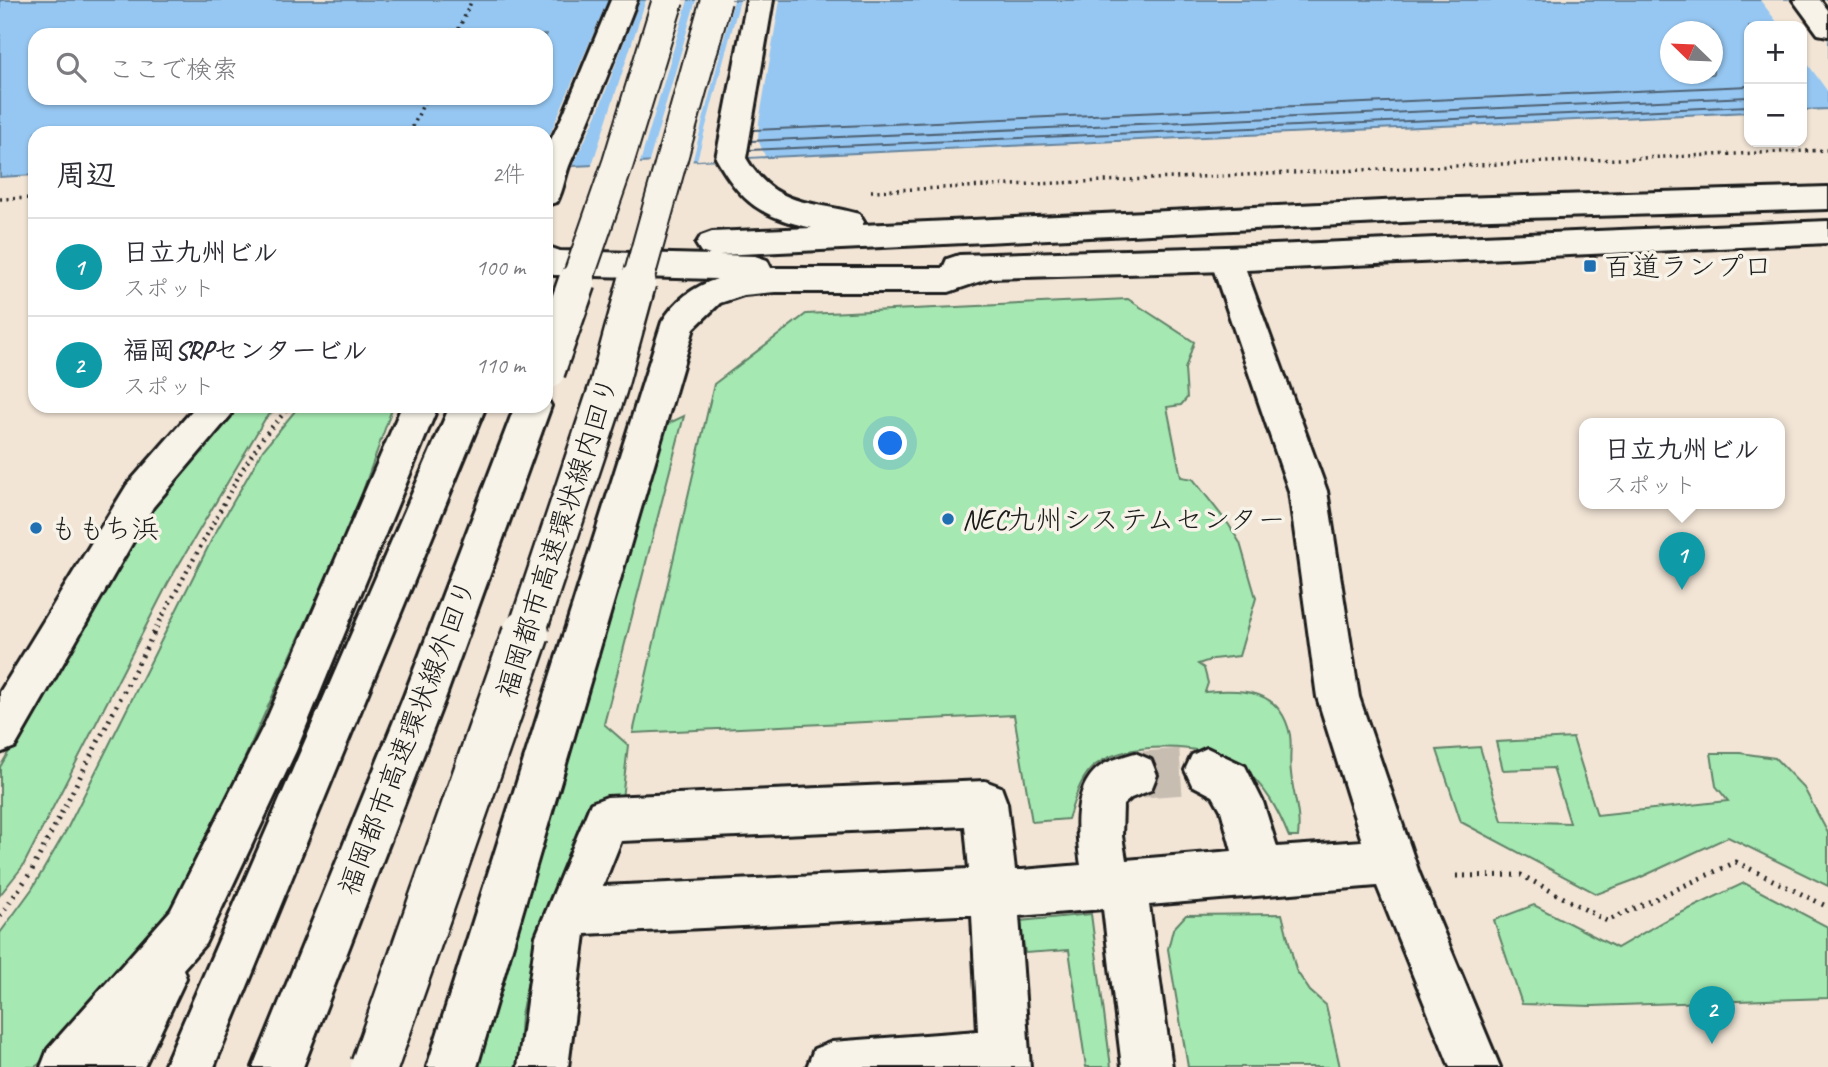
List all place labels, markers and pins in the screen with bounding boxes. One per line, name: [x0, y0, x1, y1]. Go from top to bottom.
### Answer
place label: 百道ランプ口: [1604, 249, 1772, 284]
marker: 百道ランプ口: [1582, 258, 1598, 274]
place label: NEC九州システムセンター: [962, 502, 1285, 537]
place label: ももち浜: [50, 511, 160, 546]
marker: NEC九州システムセンター: [940, 511, 956, 527]
marker: ももち浜: [28, 520, 44, 536]
pin: 1: [1659, 532, 1705, 590]
pin: 2: [1689, 986, 1735, 1044]

